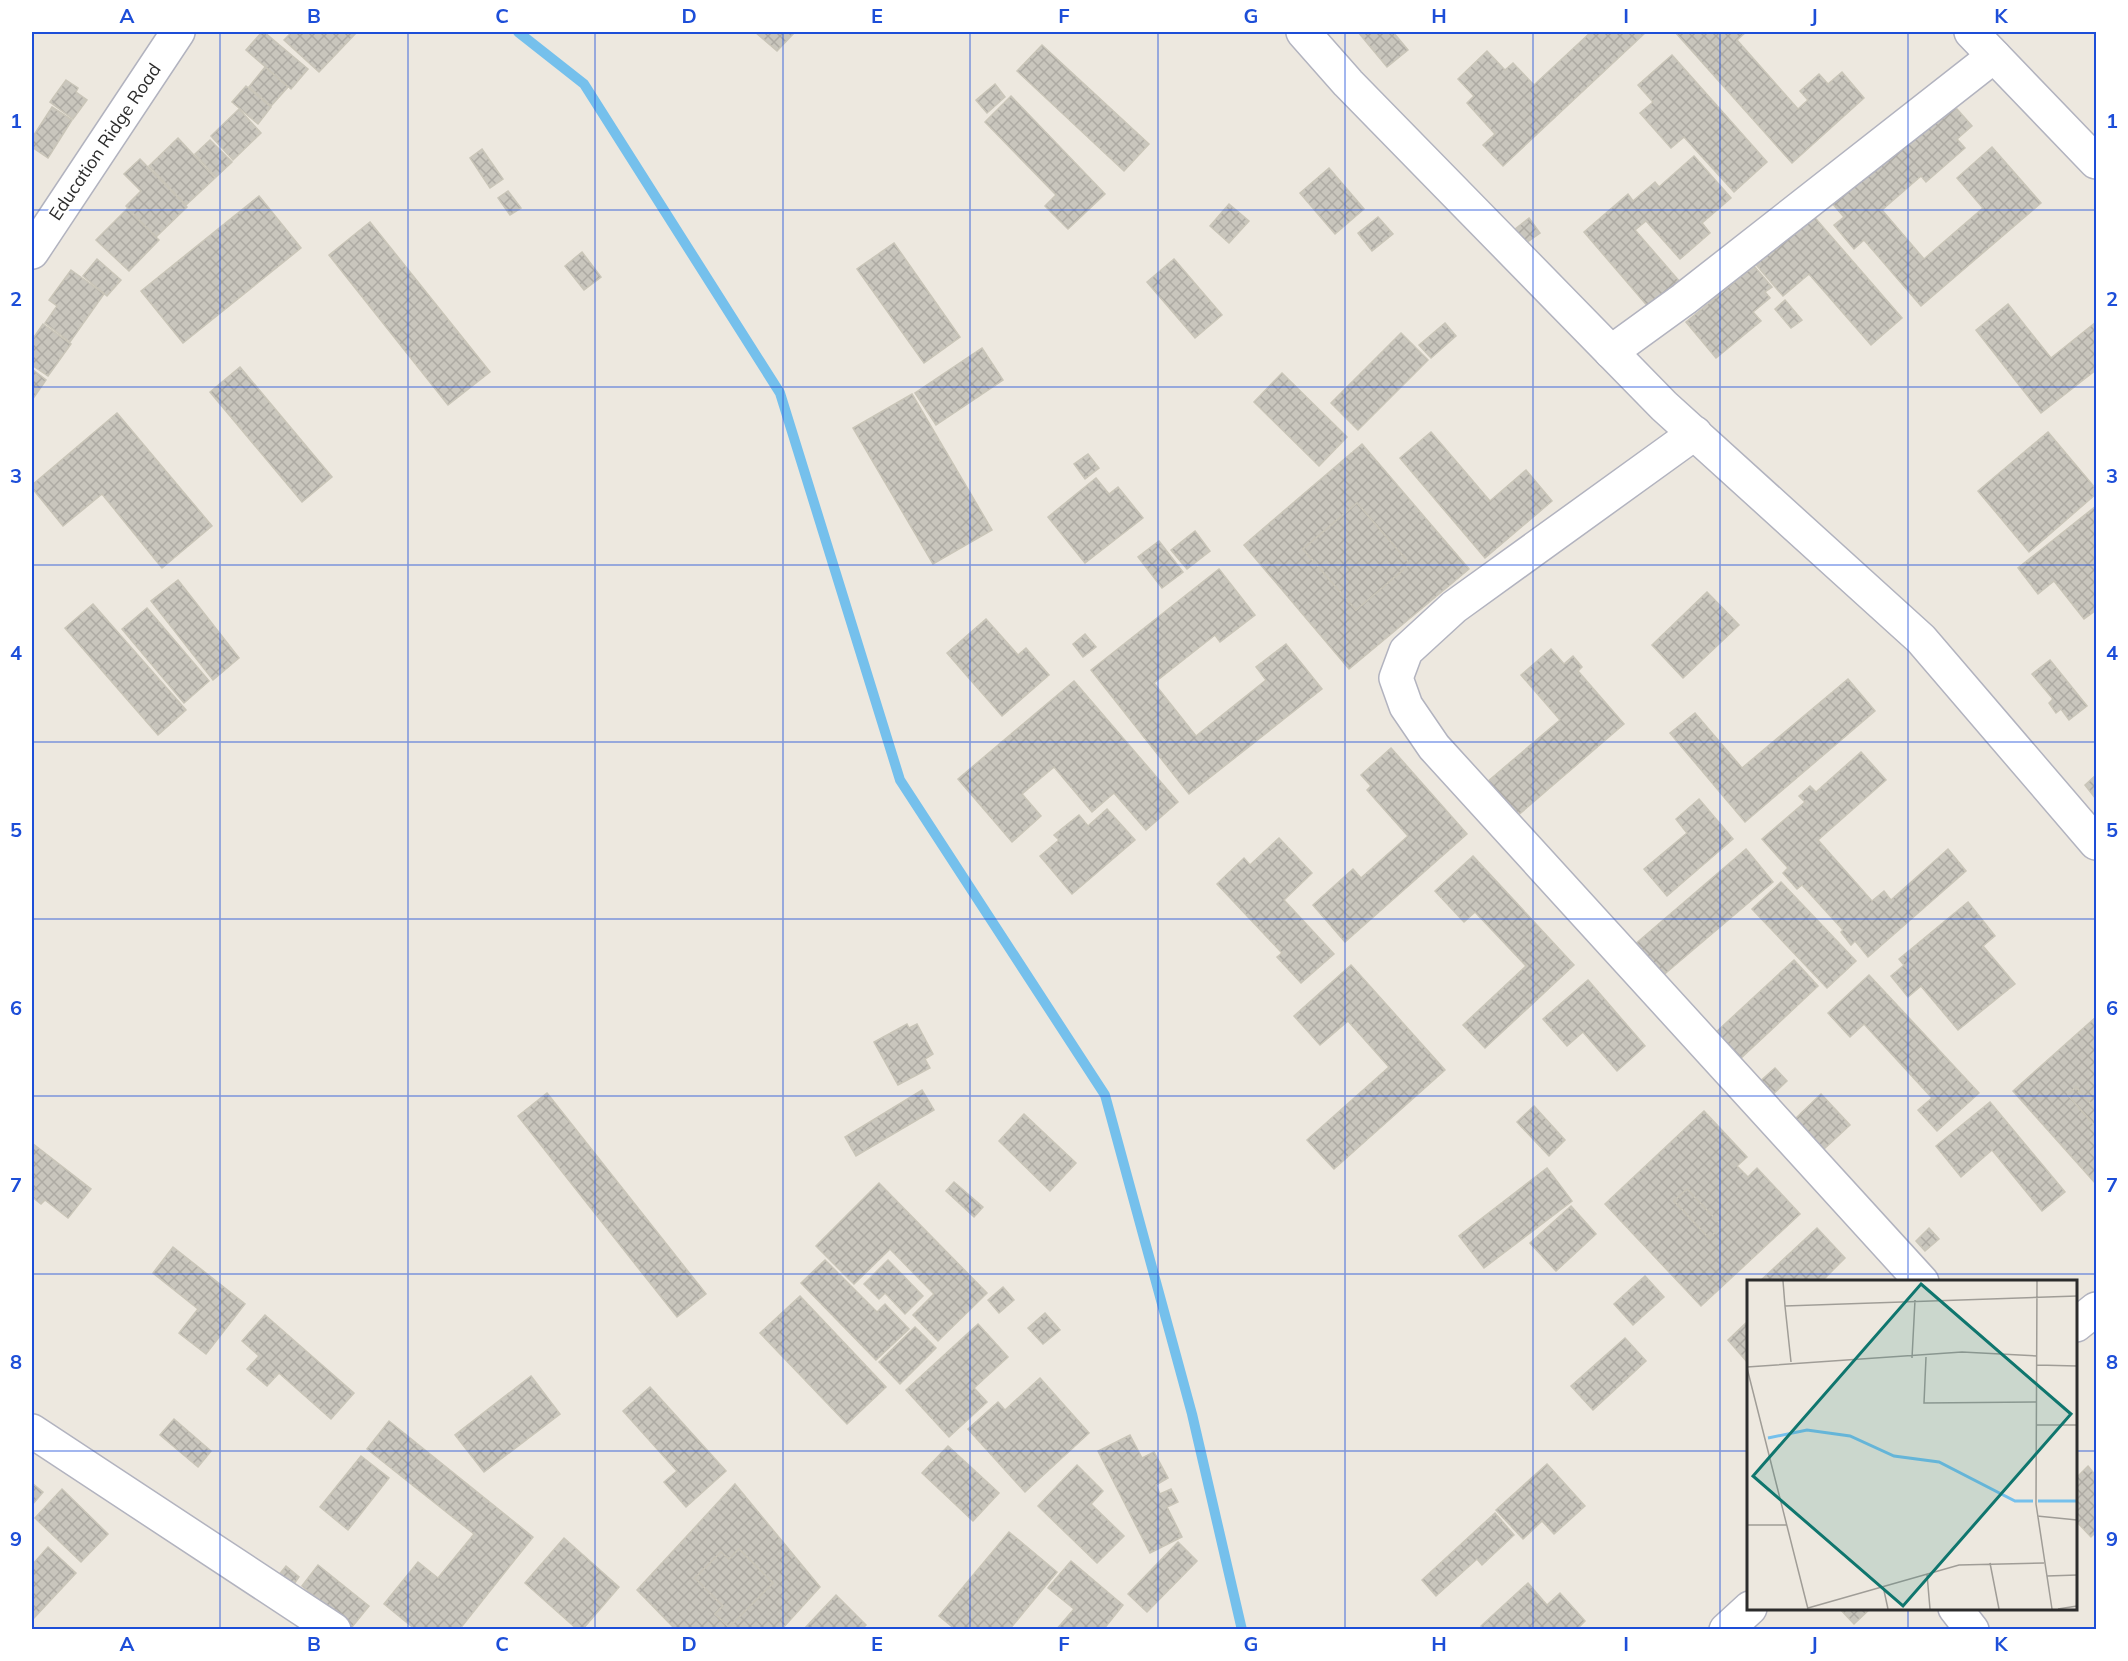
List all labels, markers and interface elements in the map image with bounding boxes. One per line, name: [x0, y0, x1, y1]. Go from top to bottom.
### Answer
text: A: [120, 3, 135, 28]
text: B: [307, 3, 321, 28]
text: C: [495, 3, 509, 28]
text: D: [681, 3, 697, 28]
text: E: [871, 3, 883, 28]
text: F: [1058, 3, 1070, 28]
text: G: [1244, 3, 1258, 28]
text: H: [1431, 3, 1447, 28]
text: I: [1623, 3, 1629, 28]
text: J: [1810, 3, 1818, 28]
text: K: [1994, 3, 2008, 28]
street label: Education Ridge Road: [43, 59, 166, 225]
text: 1: [10, 108, 22, 133]
text: 1: [2106, 108, 2118, 133]
text: 2: [10, 286, 22, 311]
text: 2: [2106, 286, 2118, 311]
text: 3: [10, 463, 22, 488]
text: 3: [2106, 463, 2118, 488]
text: 4: [10, 640, 22, 665]
text: 4: [2106, 640, 2118, 665]
text: 5: [10, 817, 22, 842]
text: 5: [2106, 817, 2118, 842]
text: 6: [10, 995, 22, 1020]
text: 6: [2106, 995, 2118, 1020]
text: 7: [10, 1172, 22, 1197]
text: 7: [2106, 1172, 2118, 1197]
inset map: [1747, 1280, 2077, 1610]
text: 8: [10, 1349, 22, 1374]
text: 8: [2106, 1349, 2118, 1374]
text: 9: [10, 1526, 22, 1551]
text: 9: [2106, 1526, 2118, 1551]
text: A: [120, 1631, 135, 1656]
text: B: [307, 1631, 321, 1656]
text: C: [495, 1631, 509, 1656]
text: D: [681, 1631, 697, 1656]
text: E: [871, 1631, 883, 1656]
text: F: [1058, 1631, 1070, 1656]
text: G: [1244, 1631, 1258, 1656]
text: H: [1431, 1631, 1447, 1656]
text: I: [1623, 1631, 1629, 1656]
text: J: [1810, 1631, 1818, 1656]
text: K: [1994, 1631, 2008, 1656]

